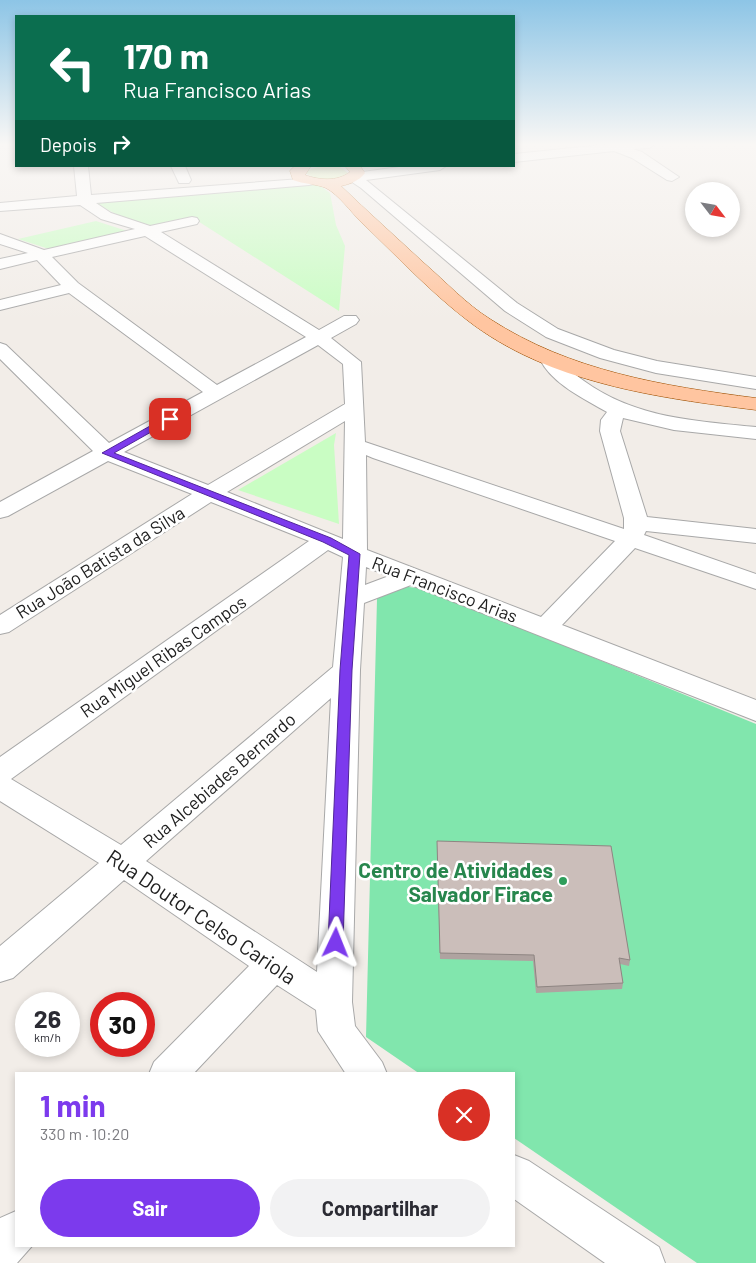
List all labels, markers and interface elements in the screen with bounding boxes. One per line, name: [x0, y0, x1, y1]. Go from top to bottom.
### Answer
text: 170 m: [123, 34, 209, 76]
icon: left: [40, 35, 105, 100]
text: Rua Francisco Arias: [123, 76, 311, 102]
icon: right: [107, 130, 135, 158]
text: Depois: [40, 133, 97, 156]
north arrow: [685, 182, 740, 238]
map controls: [685, 182, 740, 237]
pin: [149, 398, 191, 440]
icon: arrive: [156, 405, 184, 433]
street label: Rua João Batista da Silva: [11, 501, 189, 623]
street label: Rua Francisco Arias: [369, 551, 521, 627]
street label: Rua Miguel Ribas Campos: [76, 590, 250, 722]
street label: Rua Alcebiades Bernardo: [138, 708, 300, 852]
street label: Rua Doutor Celso Cariola: [103, 843, 301, 989]
place label: Centro de Atividades Salvador Firace: [358, 857, 553, 906]
marker: Centro de Atividades Salvador Firace: [557, 875, 569, 887]
position arrow: [309, 916, 361, 968]
speed limit sign: 30: [90, 992, 155, 1057]
text: 26: [34, 1003, 61, 1033]
text: km/h: [34, 1030, 61, 1044]
text: 1 min: [40, 1087, 106, 1123]
button: close: [438, 1089, 490, 1141]
text: 330 m · 10:20: [40, 1124, 129, 1143]
button: Sair: [40, 1179, 260, 1237]
button: Compartilhar: [270, 1179, 490, 1237]

